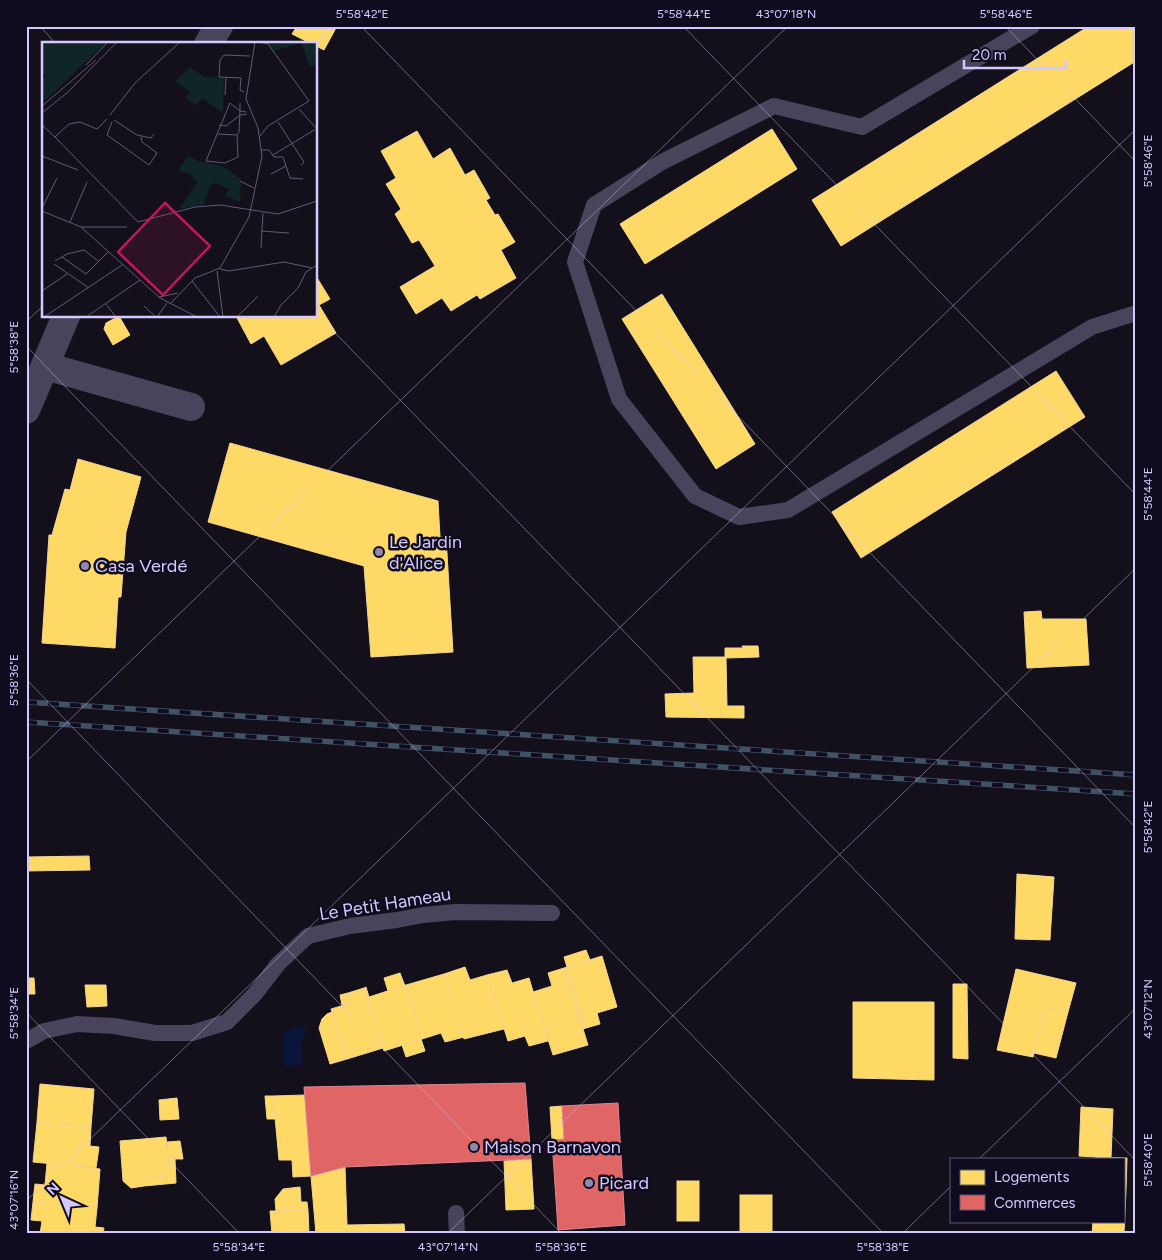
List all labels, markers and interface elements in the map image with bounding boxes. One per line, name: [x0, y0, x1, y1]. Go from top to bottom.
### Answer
text: 5°58'42"E: [335, 7, 389, 21]
text: 5°58'44"E: [657, 7, 711, 21]
text: 43°07'18"N: [756, 7, 816, 21]
text: 5°58'46"E: [979, 7, 1033, 21]
scale bar: [964, 38, 1067, 70]
inset map: [42, 42, 318, 318]
text: 20 m: [972, 46, 1006, 64]
text: 5°58'46"E: [1141, 134, 1155, 188]
text: 5°58'38"E: [7, 321, 21, 373]
text: 5°58'44"E: [1141, 467, 1155, 521]
place label: Le Jardin d'Alice: [389, 531, 462, 574]
marker: Le Jardin d'Alice: [373, 546, 385, 558]
place label: Casa Verdé: [95, 555, 187, 577]
marker: Casa Verdé: [79, 560, 91, 572]
text: 5°58'36"E: [7, 654, 21, 706]
text: 5°58'42"E: [1141, 800, 1155, 854]
street label: Le Petit Hameau: [318, 883, 452, 925]
text: 43°07'12"N: [1141, 979, 1155, 1039]
text: 5°58'34"E: [7, 987, 21, 1039]
text: 5°58'40"E: [1141, 1133, 1155, 1187]
place label: Maison Barnavon: [484, 1136, 621, 1158]
marker: Maison Barnavon: [468, 1141, 480, 1153]
legend: [950, 1158, 1124, 1222]
text: Logements: [994, 1168, 1069, 1186]
text: 43°07'16"N: [7, 1170, 21, 1230]
north arrow: [38, 1172, 88, 1222]
place label: Picard: [599, 1172, 649, 1194]
marker: Picard: [583, 1177, 595, 1189]
text: N: [44, 1179, 63, 1199]
text: Commerces: [994, 1194, 1076, 1212]
text: 5°58'34"E: [213, 1240, 265, 1254]
text: 43°07'14"N: [418, 1240, 478, 1254]
text: 5°58'36"E: [535, 1240, 587, 1254]
text: 5°58'38"E: [857, 1240, 909, 1254]

